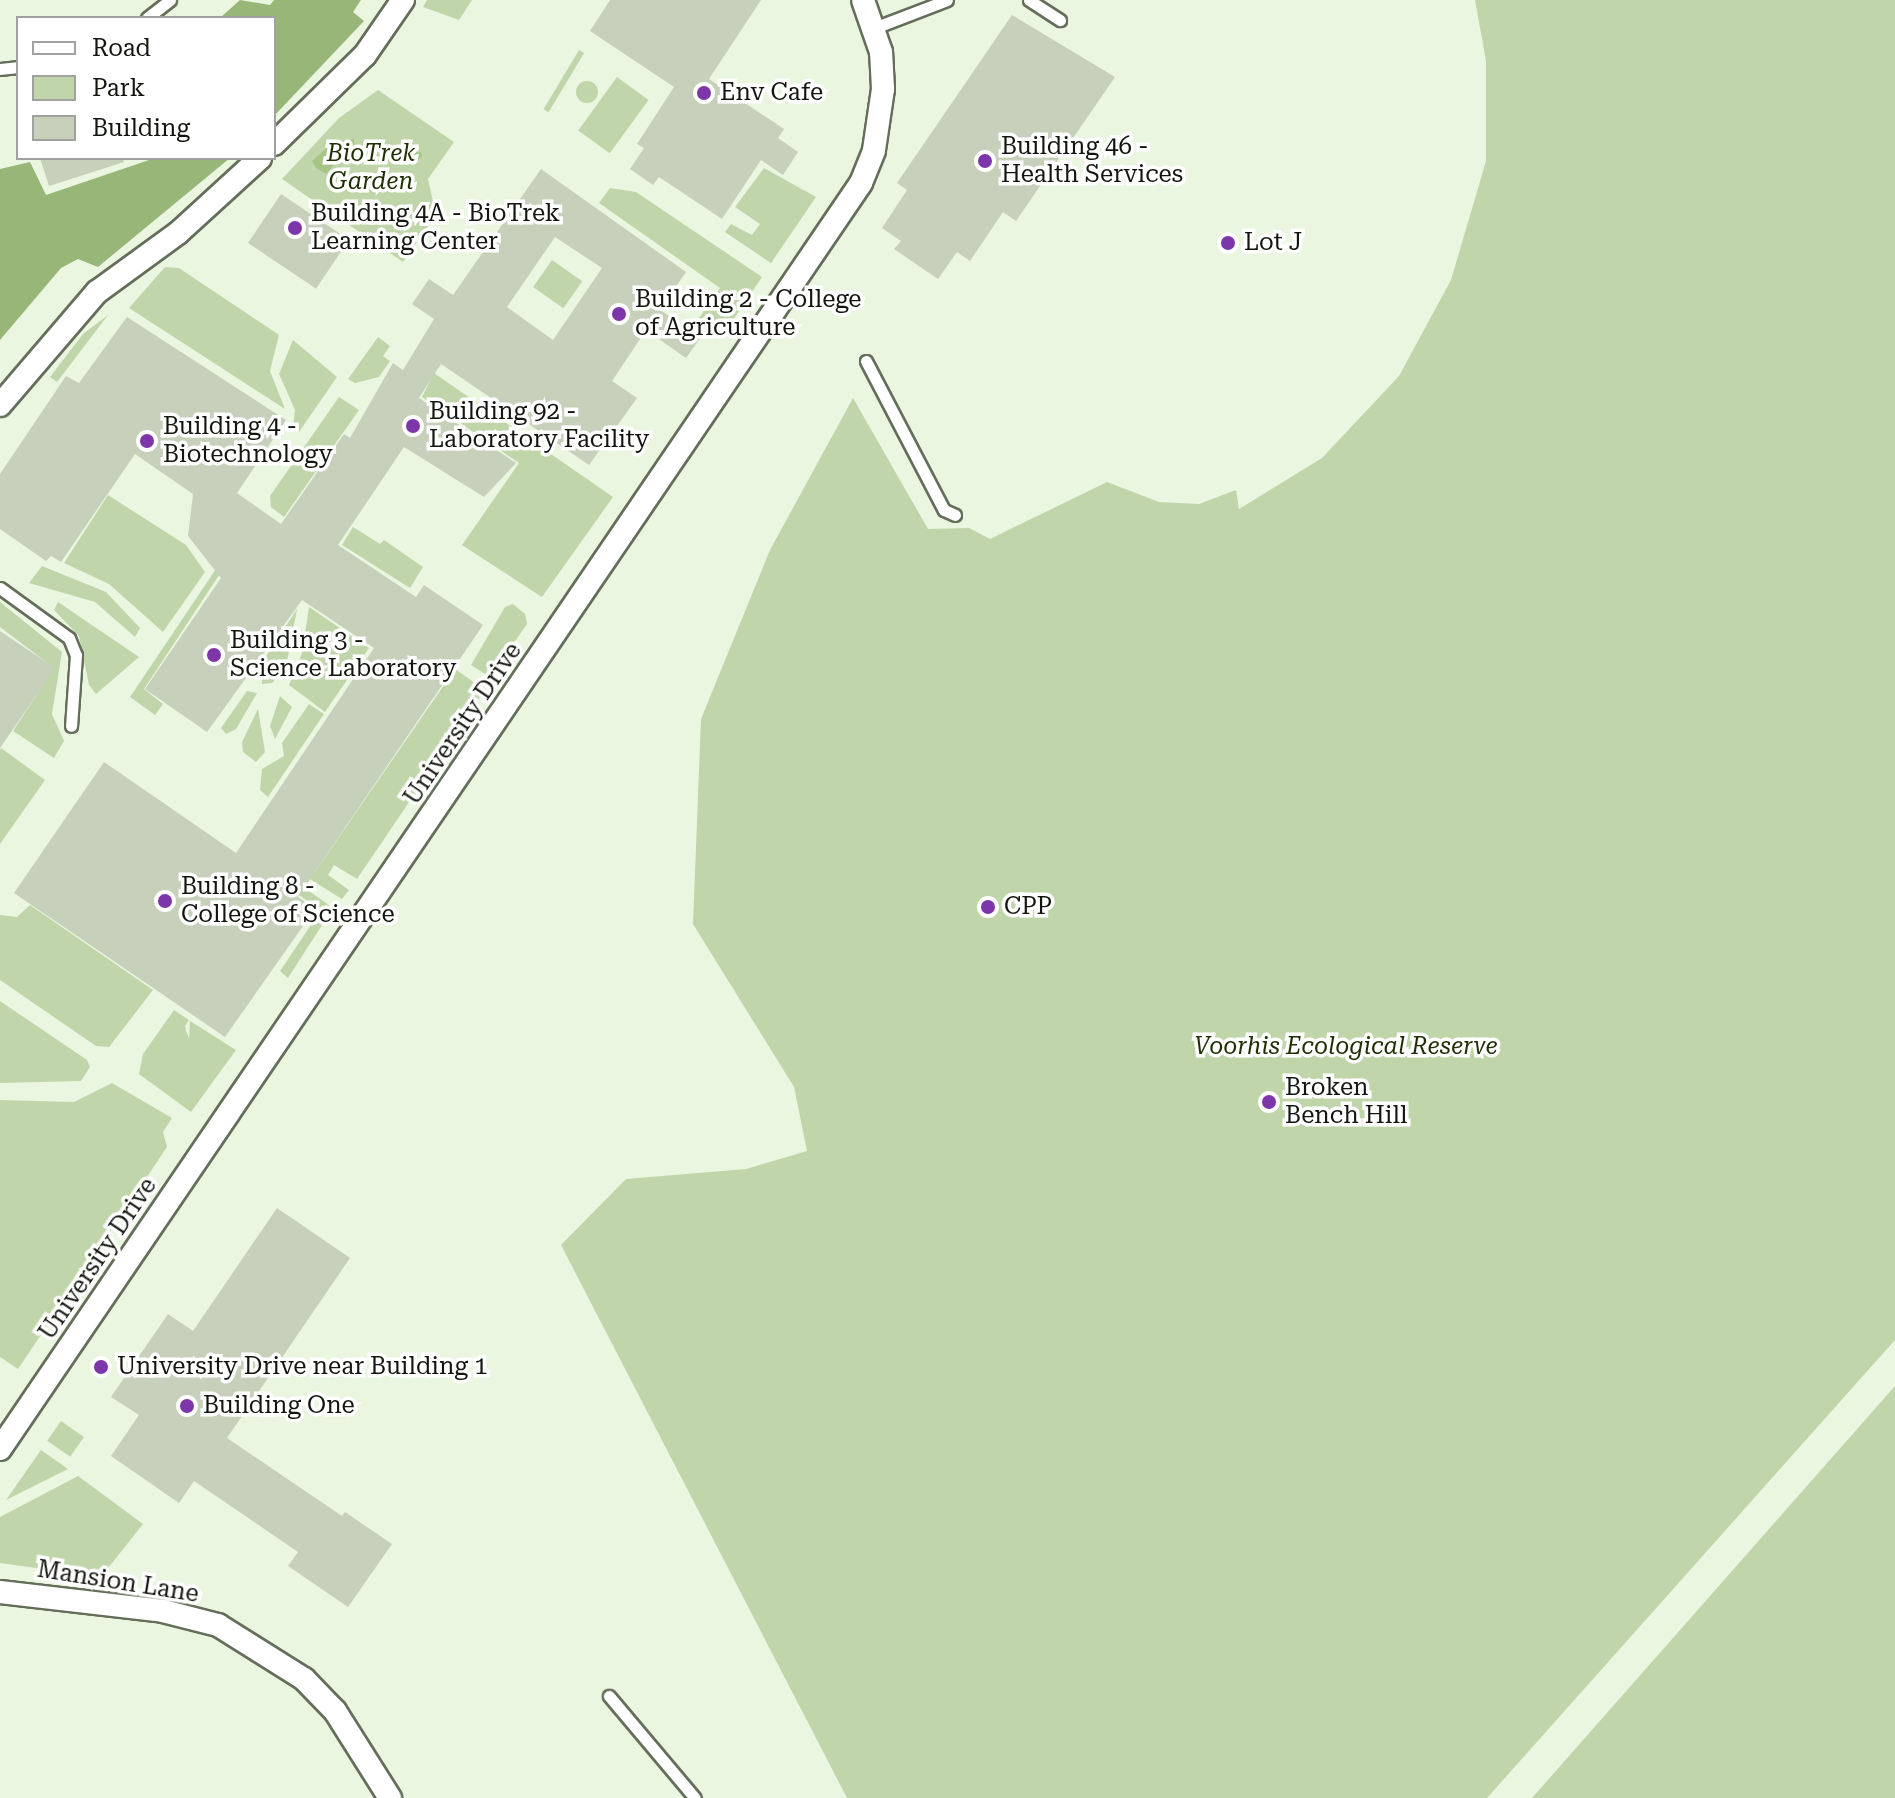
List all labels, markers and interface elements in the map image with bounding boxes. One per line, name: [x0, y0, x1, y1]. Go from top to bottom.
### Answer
legend: [16, 16, 276, 160]
text: Road: [92, 34, 151, 62]
text: Park: [92, 74, 145, 102]
place label: Env Cafe: [720, 79, 823, 107]
marker: Env Cafe: [695, 84, 713, 102]
text: Building: [92, 114, 190, 142]
place label: Building 46 - Health Services: [1001, 133, 1183, 189]
park label: BioTrek Garden: [327, 140, 415, 196]
marker: Building 46 - Health Services: [976, 152, 994, 170]
place label: Building 4A - BioTrek Learning Center: [311, 200, 560, 256]
marker: Building 4A - BioTrek Learning Center: [286, 219, 304, 237]
place label: Lot J: [1244, 229, 1302, 257]
marker: Lot J: [1219, 234, 1237, 252]
place label: Building 2 - College of Agriculture: [635, 286, 861, 342]
marker: Building 2 - College of Agriculture: [610, 305, 628, 323]
place label: Building 92 - Laboratory Facility: [429, 398, 649, 454]
place label: Building 4 - Biotechnology: [163, 413, 333, 469]
marker: Building 92 - Laboratory Facility: [404, 417, 422, 435]
marker: Building 4 - Biotechnology: [138, 432, 156, 450]
place label: Building 3 - Science Laboratory: [230, 627, 456, 683]
street label: University Drive: [398, 637, 528, 811]
marker: Building 3 - Science Laboratory: [205, 646, 223, 664]
place label: Building 8 - College of Science: [181, 873, 395, 929]
marker: Building 8 - College of Science: [156, 892, 174, 910]
place label: CPP: [1004, 893, 1052, 921]
marker: CPP: [979, 898, 997, 916]
park label: Voorhis Ecological Reserve: [1194, 1033, 1498, 1061]
place label: Broken Bench Hill: [1285, 1074, 1407, 1130]
marker: Broken Bench Hill: [1260, 1093, 1278, 1111]
street label: University Drive: [33, 1172, 163, 1346]
place label: University Drive near Building 1: [117, 1353, 488, 1381]
marker: University Drive near Building 1: [92, 1358, 110, 1376]
place label: Building One: [203, 1392, 355, 1420]
marker: Building One: [178, 1397, 196, 1415]
street label: Mansion Lane: [35, 1555, 201, 1609]

